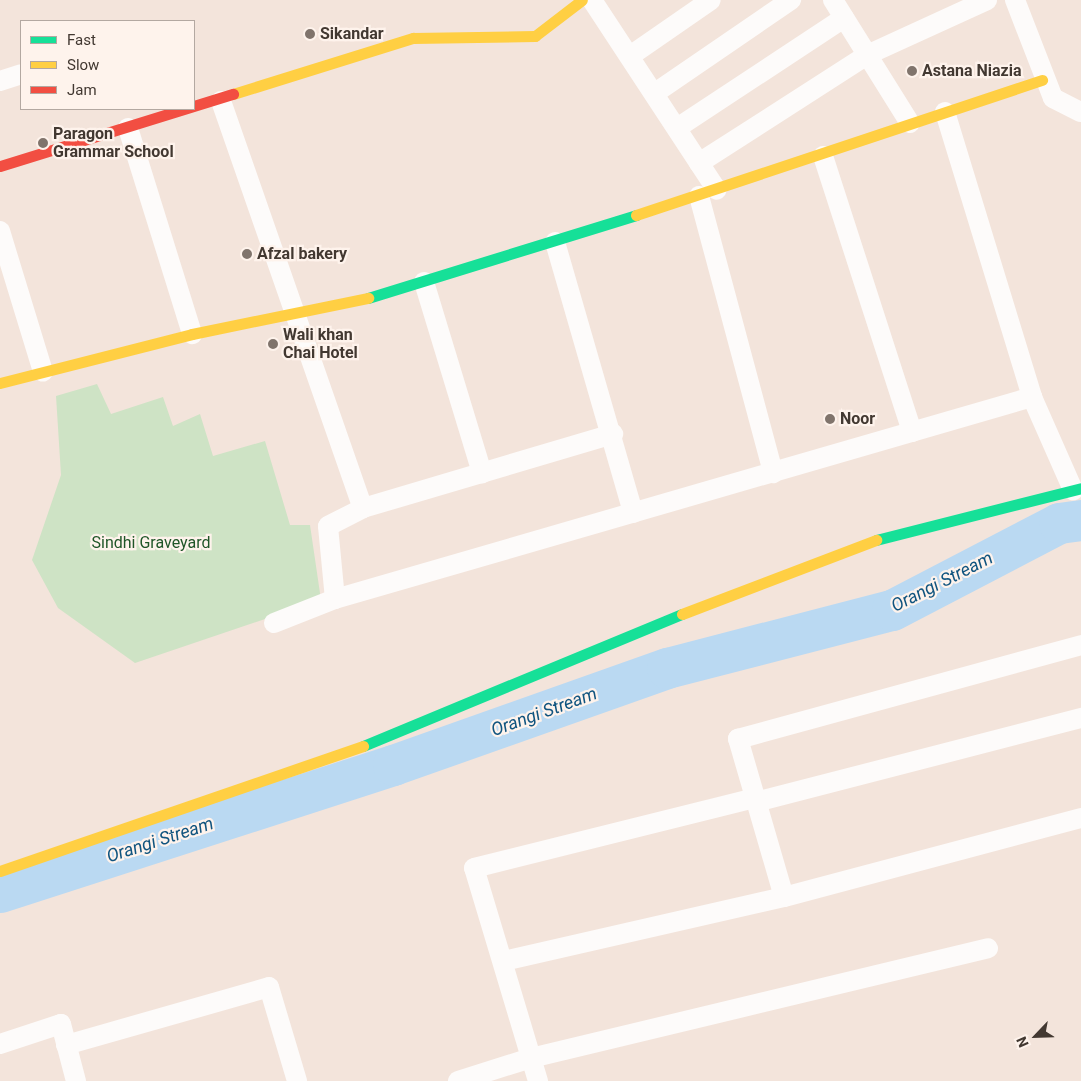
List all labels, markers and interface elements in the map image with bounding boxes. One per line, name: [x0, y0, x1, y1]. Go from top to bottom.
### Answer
legend: [20, 20, 195, 110]
place label: Sikandar: [320, 24, 384, 44]
marker: Sikandar: [304, 28, 316, 40]
text: Fast: [67, 31, 96, 49]
text: Slow: [67, 56, 99, 74]
place label: Astana Niazia: [922, 61, 1021, 81]
marker: Astana Niazia: [906, 65, 918, 77]
text: Jam: [67, 81, 97, 99]
place label: Paragon Grammar School: [53, 124, 174, 162]
marker: Paragon Grammar School: [37, 137, 49, 149]
place label: Afzal bakery: [257, 244, 347, 264]
marker: Afzal bakery: [241, 248, 253, 260]
place label: Wali khan Chai Hotel: [283, 325, 358, 363]
marker: Wali khan Chai Hotel: [267, 338, 279, 350]
place label: Noor: [840, 409, 875, 429]
marker: Noor: [824, 413, 836, 425]
park label: Sindhi Graveyard: [91, 533, 210, 553]
water label: Orangi Stream: [888, 547, 996, 617]
water label: Orangi Stream: [488, 683, 600, 741]
water label: Orangi Stream: [104, 813, 216, 867]
north arrow: [1011, 1011, 1061, 1061]
text: N: [1013, 1034, 1032, 1050]

